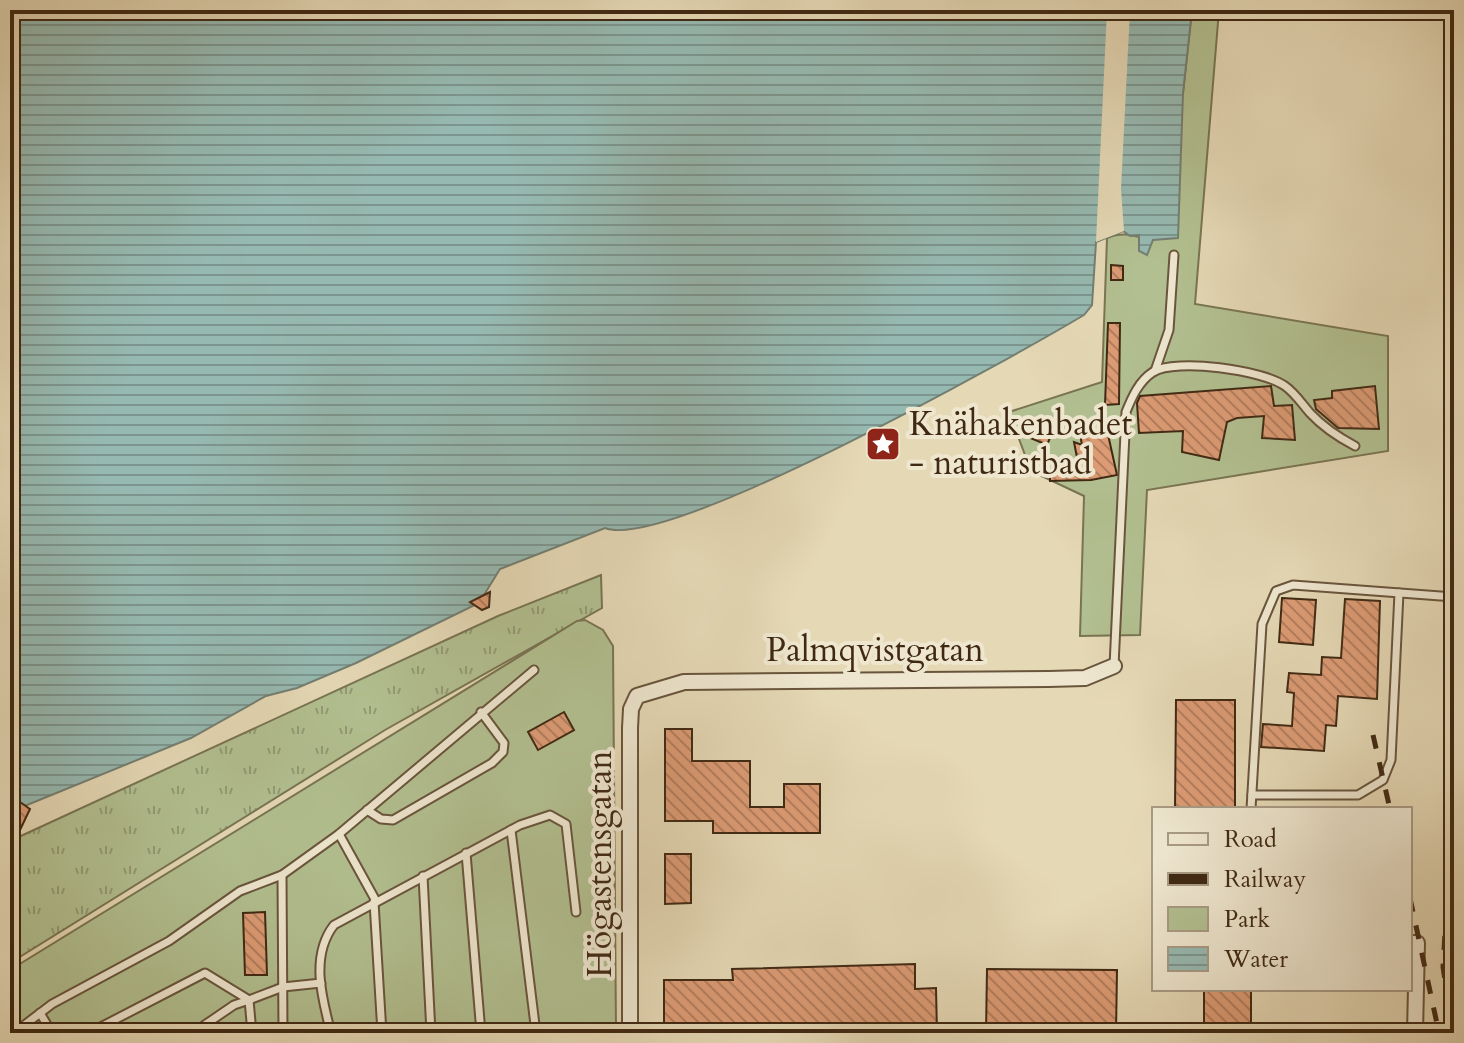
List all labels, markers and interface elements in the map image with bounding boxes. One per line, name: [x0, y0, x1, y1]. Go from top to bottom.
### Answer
place label: Knähakenbadet - naturistbad: [909, 401, 1132, 486]
place icon: Knähakenbadet - naturistbad: [864, 425, 902, 463]
street label: Palmqvistgatan: [766, 627, 984, 673]
street label: Högastensgatan: [577, 750, 623, 978]
legend: [1152, 807, 1412, 991]
text: Road: [1224, 823, 1277, 856]
text: Railway: [1224, 863, 1306, 896]
text: Park: [1224, 903, 1270, 936]
text: Water: [1223, 943, 1288, 976]

